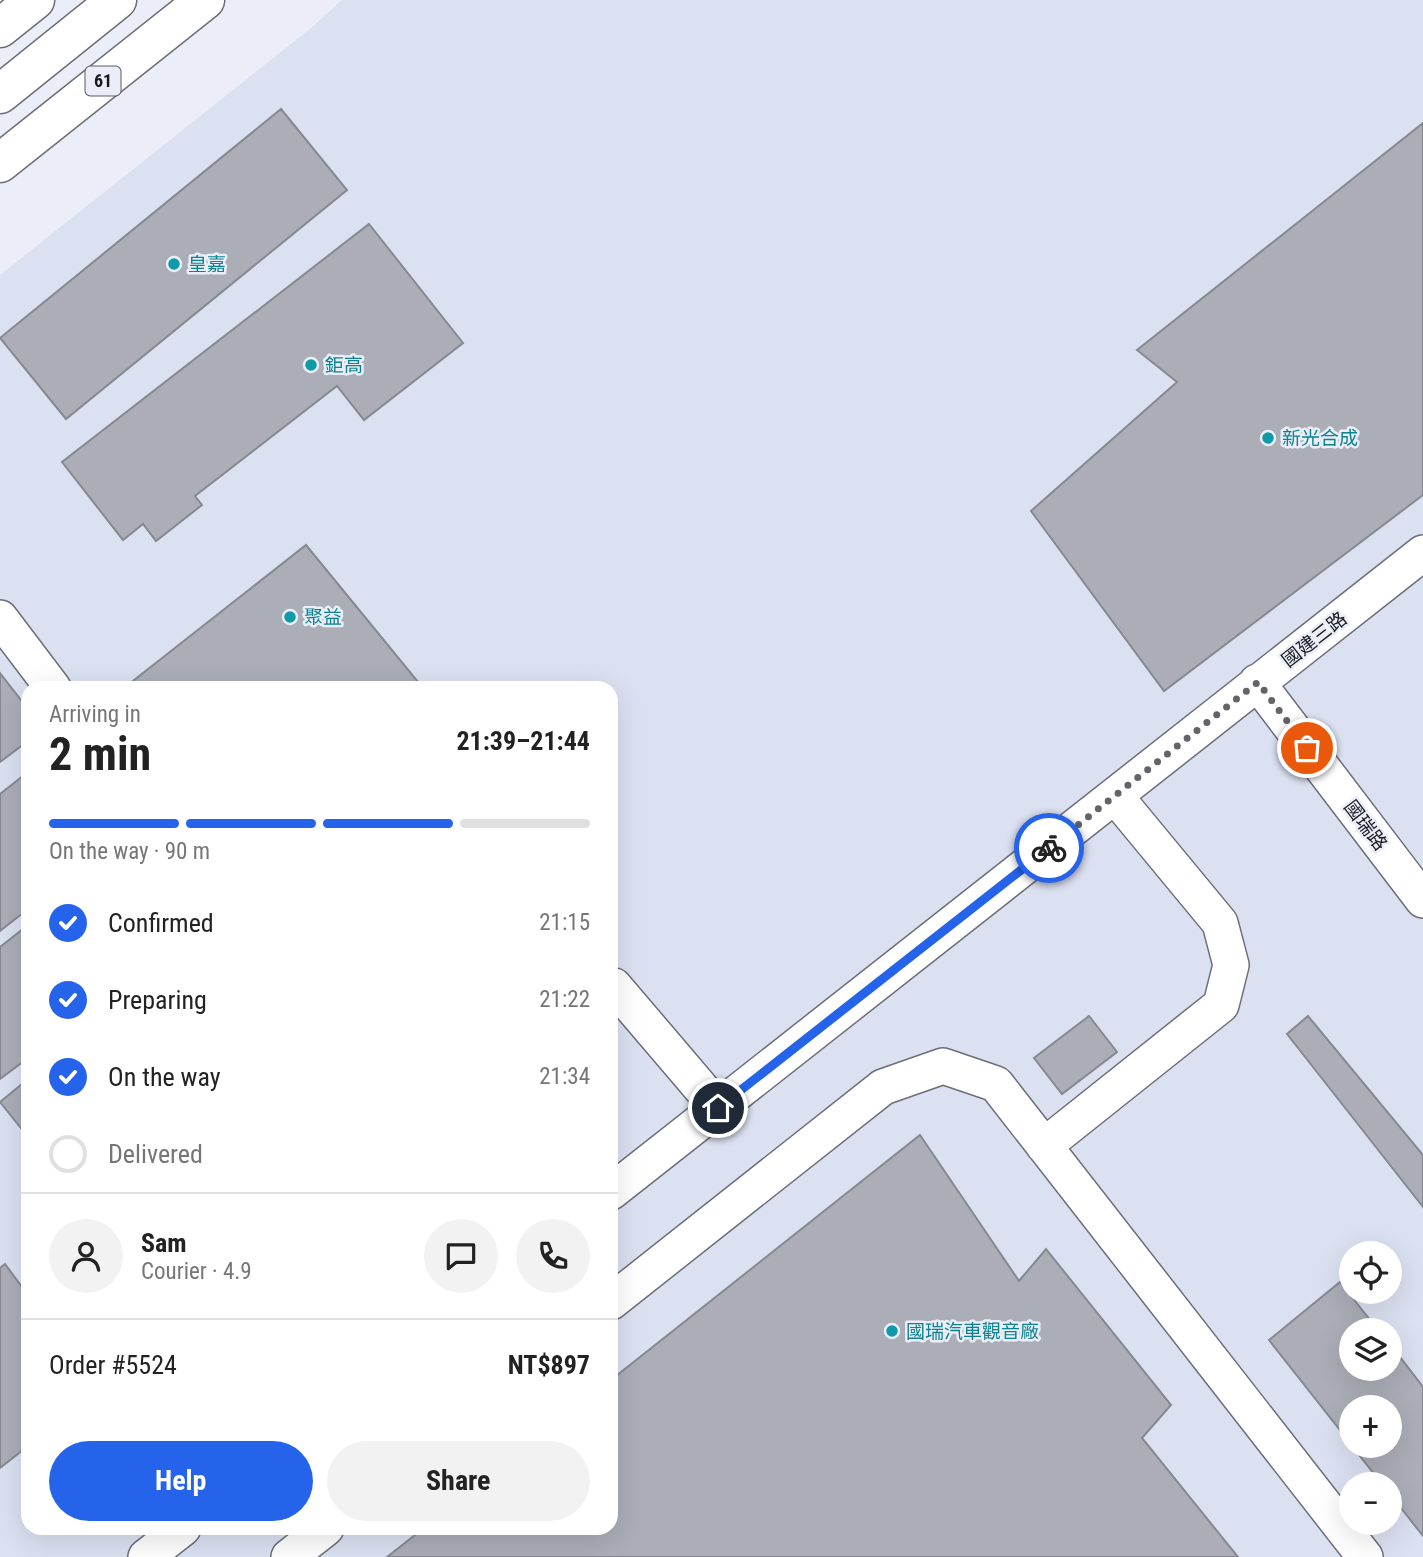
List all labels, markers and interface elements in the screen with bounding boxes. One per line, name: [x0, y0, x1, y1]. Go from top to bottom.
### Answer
road number: 61: [86, 66, 120, 96]
place label: 皇嘉: [188, 253, 226, 276]
marker: 皇嘉: [166, 256, 182, 272]
place label: 鉅高: [325, 354, 363, 377]
marker: 鉅高: [303, 357, 319, 373]
place label: 新光合成: [1282, 427, 1358, 450]
marker: 新光合成: [1260, 430, 1276, 446]
place label: 聚益: [304, 606, 342, 629]
street label: 國建三路: [1277, 607, 1351, 672]
marker: 聚益: [282, 609, 298, 625]
text: Arriving in: [49, 701, 141, 728]
pin: [1277, 718, 1337, 778]
text: 21:39–21:44: [456, 726, 590, 756]
text: 2 min: [49, 727, 151, 781]
icon: bag: [1288, 729, 1326, 767]
street label: 國瑞路: [1339, 796, 1392, 855]
courier: [1014, 813, 1084, 883]
icon: bike: [1030, 829, 1068, 867]
text: On the way · 90 m: [49, 838, 210, 865]
icon: check: [49, 904, 87, 942]
text: Confirmed: [108, 908, 214, 938]
text: 21:15: [539, 909, 590, 936]
icon: check: [49, 981, 87, 1019]
text: Preparing: [108, 985, 207, 1015]
text: 21:22: [539, 986, 590, 1013]
icon: check: [49, 1058, 87, 1096]
text: On the way: [108, 1062, 221, 1092]
text: 21:34: [539, 1063, 590, 1090]
pin: [688, 1078, 748, 1138]
icon: home: [699, 1089, 737, 1127]
text: Delivered: [108, 1139, 203, 1169]
button: person: [49, 1219, 123, 1293]
button: chat: [424, 1219, 498, 1293]
button: phone: [516, 1219, 590, 1293]
text: Sam: [141, 1228, 187, 1258]
map controls: [1339, 1241, 1402, 1535]
button: locate: [1339, 1241, 1402, 1304]
text: Courier · 4.9: [141, 1258, 252, 1285]
button: layers: [1339, 1318, 1402, 1381]
place label: 國瑞汽車觀音廠: [906, 1320, 1039, 1343]
marker: 國瑞汽車觀音廠: [884, 1323, 900, 1339]
text: Order #5524: [49, 1350, 177, 1380]
text: NT$897: [508, 1350, 590, 1380]
button: +: [1339, 1395, 1402, 1458]
button: Help: [49, 1441, 313, 1521]
button: Share: [327, 1441, 590, 1521]
button: −: [1339, 1472, 1402, 1535]

